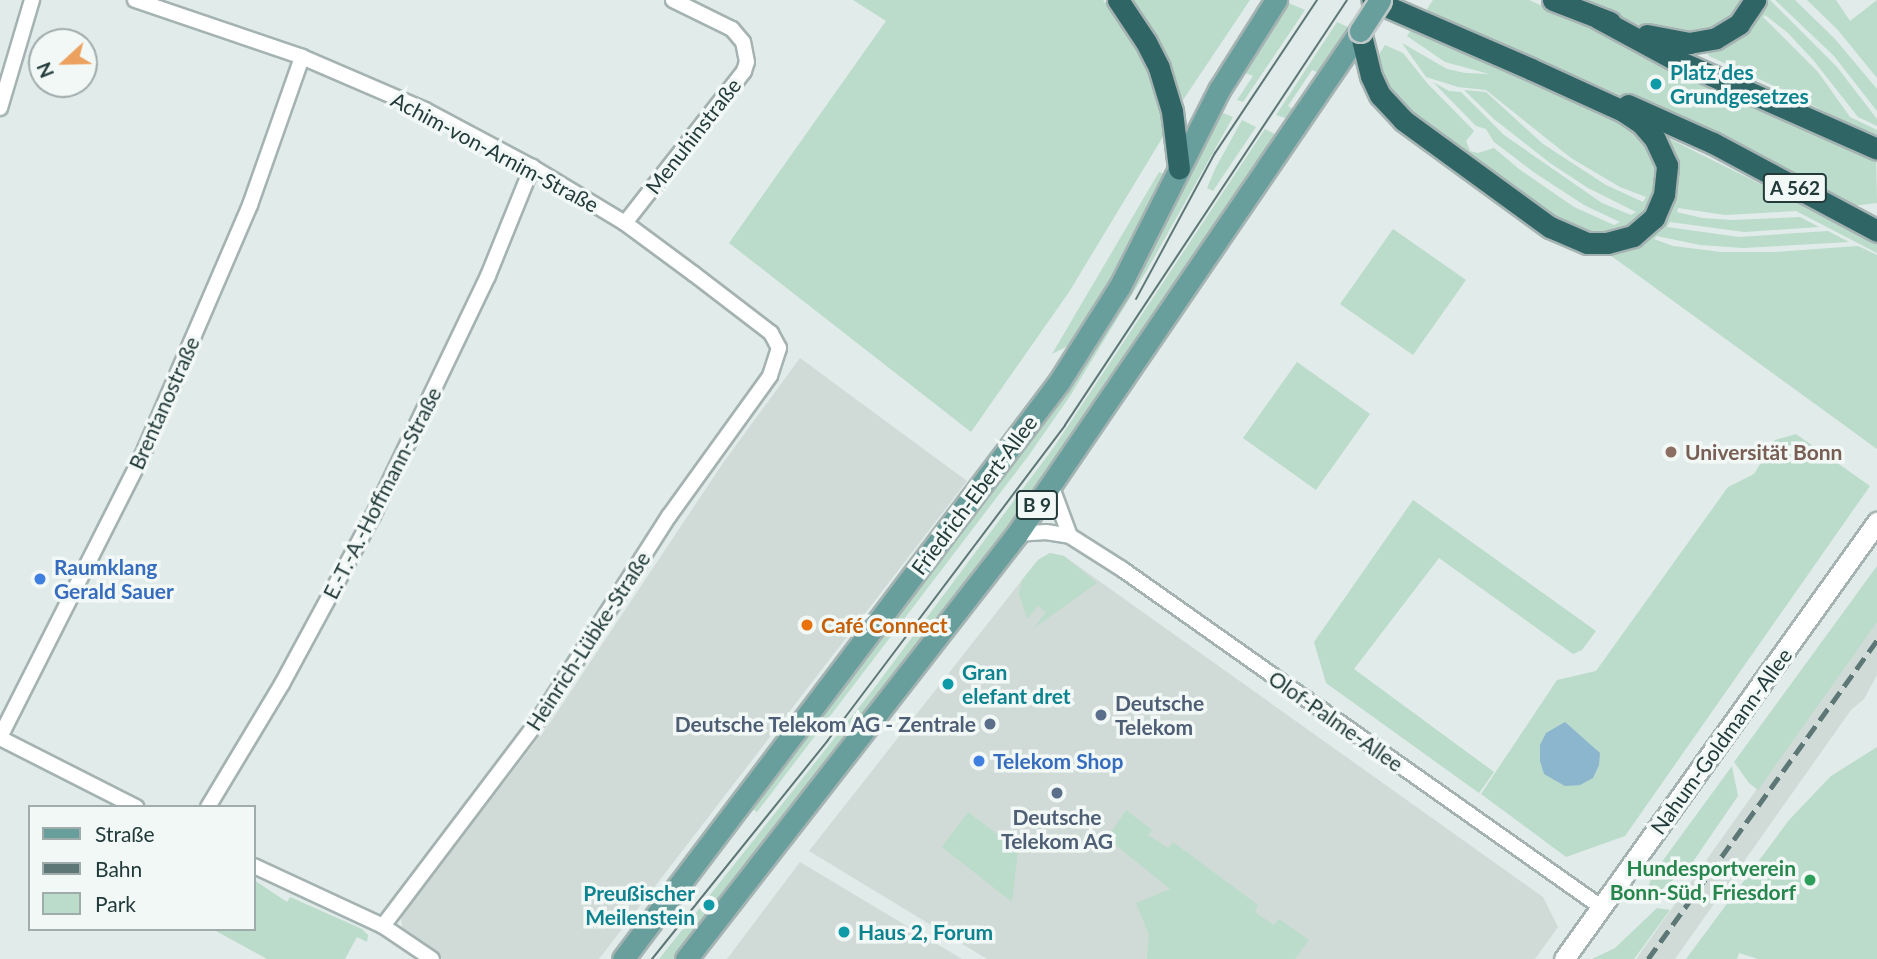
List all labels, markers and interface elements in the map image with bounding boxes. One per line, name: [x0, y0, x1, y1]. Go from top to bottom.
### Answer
north arrow: [28, 28, 98, 98]
text: N: [32, 59, 58, 81]
place label: Platz des Grundgesetzes: [1670, 59, 1809, 109]
street label: Menuhinstraße: [640, 73, 746, 199]
marker: Platz des Grundgesetzes: [1648, 76, 1664, 92]
street label: Achim-von-Arnim-Straße: [387, 87, 603, 217]
road number: A 562: [1762, 172, 1828, 204]
street label: Brentanostraße: [123, 333, 205, 473]
street label: E.-T.-A.-Hoffmann-Straße: [318, 383, 446, 603]
street label: Friedrich-Ebert-Allee: [906, 410, 1042, 580]
place label: Universität Bonn: [1685, 439, 1842, 465]
marker: Universität Bonn: [1663, 444, 1679, 460]
road number: B 9: [1014, 490, 1060, 520]
street label: Heinrich-Lübke-Straße: [521, 547, 655, 735]
place label: Raumklang Gerald Sauer: [54, 554, 174, 604]
marker: Raumklang Gerald Sauer: [32, 571, 48, 587]
place label: Café Connect: [821, 612, 947, 638]
marker: Café Connect: [799, 617, 815, 633]
street label: Nahum-Goldmann-Allee: [1645, 643, 1797, 839]
place label: Gran elefant dret: [962, 659, 1071, 709]
street label: Olof-Palme-Allee: [1264, 665, 1408, 777]
marker: Gran elefant dret: [940, 676, 956, 692]
place label: Deutsche Telekom: [1115, 690, 1204, 740]
marker: Deutsche Telekom: [1093, 707, 1109, 723]
place label: Deutsche Telekom AG - Zentrale: [673, 711, 976, 737]
marker: Deutsche Telekom AG - Zentrale: [982, 716, 998, 732]
place label: Telekom Shop: [993, 748, 1123, 774]
marker: Telekom Shop: [971, 753, 987, 769]
marker: Deutsche Telekom AG: [1049, 785, 1065, 801]
place label: Deutsche Telekom AG: [1001, 804, 1113, 854]
legend: [28, 805, 256, 931]
text: Straße: [95, 821, 155, 846]
place label: Hundesportverein Bonn-Süd, Friesdorf: [1610, 855, 1796, 905]
text: Bahn: [95, 856, 142, 881]
marker: Hundesportverein Bonn-Süd, Friesdorf: [1802, 872, 1818, 888]
place label: Preußischer Meilenstein: [583, 880, 695, 930]
text: Park: [95, 891, 136, 916]
marker: Preußischer Meilenstein: [701, 897, 717, 913]
place label: Haus 2, Forum: [858, 919, 993, 945]
marker: Haus 2, Forum: [836, 924, 852, 940]

